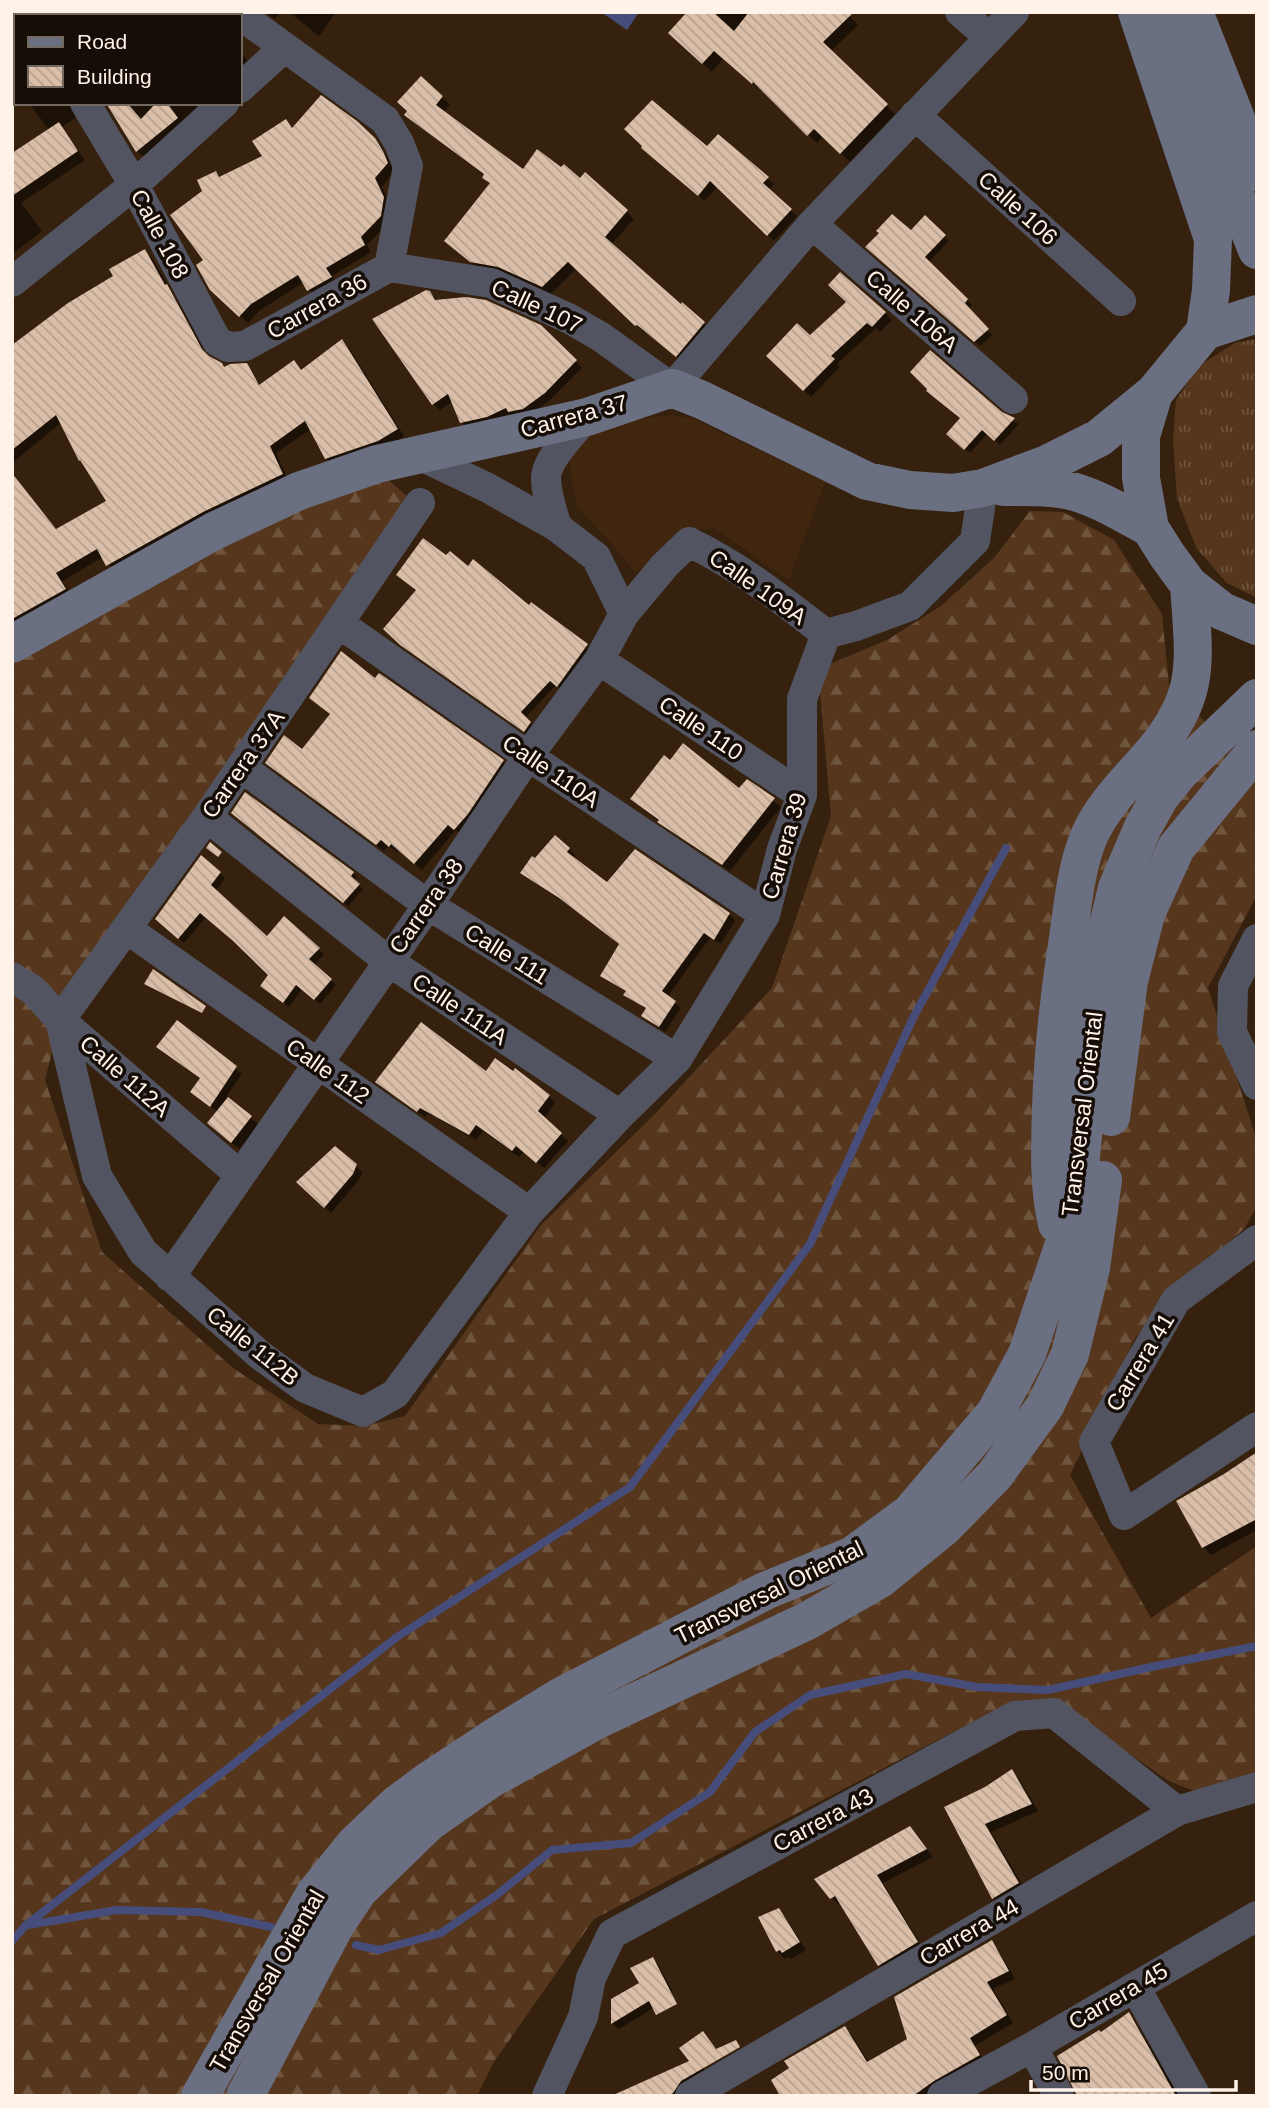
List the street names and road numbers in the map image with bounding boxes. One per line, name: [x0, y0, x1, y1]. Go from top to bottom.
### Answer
street label: Calle 106: [973, 166, 1063, 250]
street label: Calle 108: [126, 185, 194, 283]
street label: Calle 106A: [861, 264, 963, 358]
street label: Carrera 36: [263, 268, 371, 344]
street label: Calle 107: [487, 274, 587, 338]
street label: Carrera 37: [518, 389, 630, 443]
street label: Calle 109A: [704, 544, 812, 630]
street label: Calle 110: [654, 691, 748, 765]
street label: Carrera 37A: [196, 705, 290, 823]
street label: Calle 110A: [498, 729, 605, 813]
street label: Carrera 39: [756, 790, 812, 902]
street label: Carrera 38: [384, 854, 468, 958]
street label: Calle 111: [460, 918, 554, 990]
street label: Calle 111A: [408, 968, 513, 1051]
street label: Transversal Oriental: [1057, 1010, 1107, 1218]
street label: Calle 112A: [75, 1030, 176, 1123]
street label: Calle 112: [281, 1033, 375, 1109]
street label: Calle 112B: [202, 1301, 304, 1391]
street label: Carrera 41: [1101, 1308, 1179, 1416]
street label: Transversal Oriental: [671, 1535, 867, 1649]
street label: Carrera 43: [768, 1783, 878, 1857]
street label: Transversal Oriental: [204, 1885, 330, 2077]
street label: Carrera 44: [915, 1893, 1023, 1971]
street label: Carrera 45: [1064, 1957, 1172, 2035]

